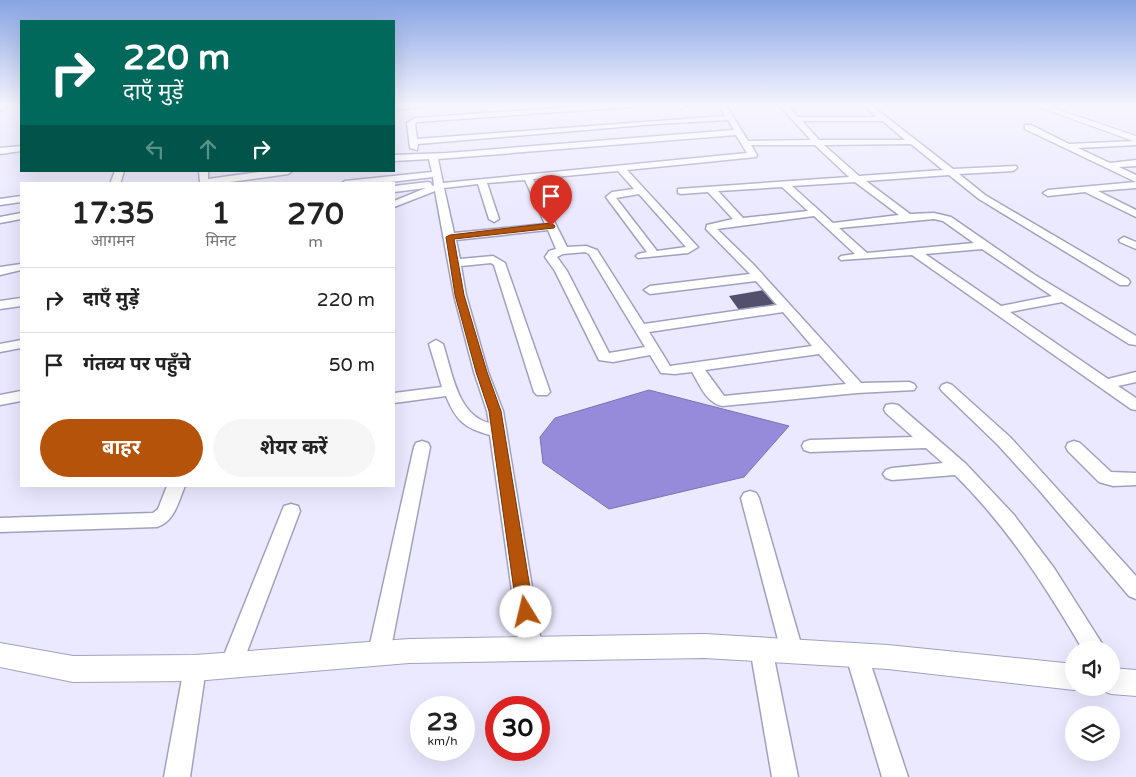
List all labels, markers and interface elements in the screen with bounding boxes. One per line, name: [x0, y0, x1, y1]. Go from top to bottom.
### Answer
text: 220 m: [123, 37, 230, 79]
icon: right: [40, 40, 105, 105]
text: दाएँ मुड़ें: [123, 79, 183, 105]
icon: left: [141, 135, 169, 163]
icon: ahead: [194, 135, 222, 163]
icon: right: [247, 135, 275, 163]
pin: [530, 175, 572, 226]
icon: arrive: [537, 182, 565, 210]
text: 17:35: [71, 195, 154, 232]
text: 1: [211, 195, 230, 232]
text: 270: [287, 196, 344, 233]
text: आगमन: [91, 231, 135, 251]
text: मिनट: [205, 231, 236, 251]
text: m: [308, 232, 323, 252]
icon: right: [40, 286, 68, 314]
text: दाएँ मुड़ें: [83, 288, 139, 310]
text: 220 m: [317, 289, 375, 311]
icon: arrive: [40, 351, 68, 379]
text: गंतव्य पर पहुँचे: [83, 353, 191, 375]
text: 50 m: [329, 354, 375, 376]
button: बाहर: [40, 419, 203, 477]
button: शेयर करें: [213, 419, 375, 477]
position arrow: [499, 585, 551, 637]
map controls: [1065, 641, 1120, 761]
button: sound: [1065, 641, 1120, 696]
speed limit sign: 30: [485, 696, 550, 761]
button: layers: [1065, 706, 1120, 761]
text: 23: [427, 707, 458, 737]
text: km/h: [427, 734, 458, 748]

